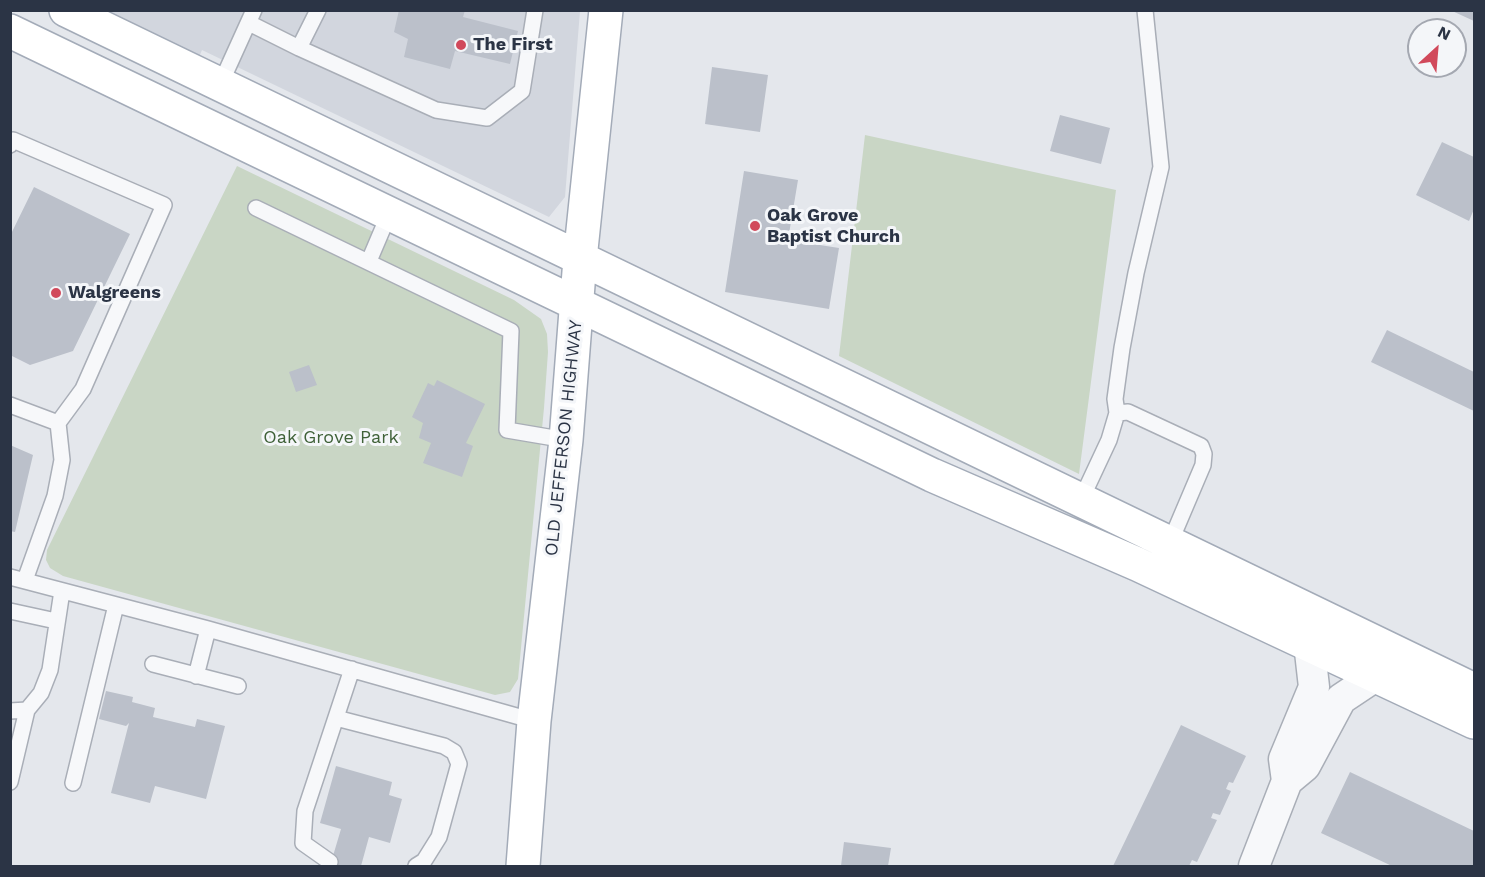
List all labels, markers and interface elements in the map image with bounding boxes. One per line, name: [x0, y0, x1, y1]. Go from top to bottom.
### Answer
north arrow: [1407, 18, 1467, 78]
text: N: [1435, 22, 1454, 44]
place label: The First: [473, 34, 553, 56]
marker: The First: [454, 38, 468, 52]
place label: Oak Grove Baptist Church: [767, 205, 900, 248]
marker: Oak Grove Baptist Church: [748, 219, 762, 233]
place label: Walgreens: [68, 282, 161, 304]
marker: Walgreens: [49, 286, 63, 300]
street label: OLD JEFFERSON HIGHWAY: [541, 319, 587, 557]
park label: Oak Grove Park: [263, 427, 399, 449]

